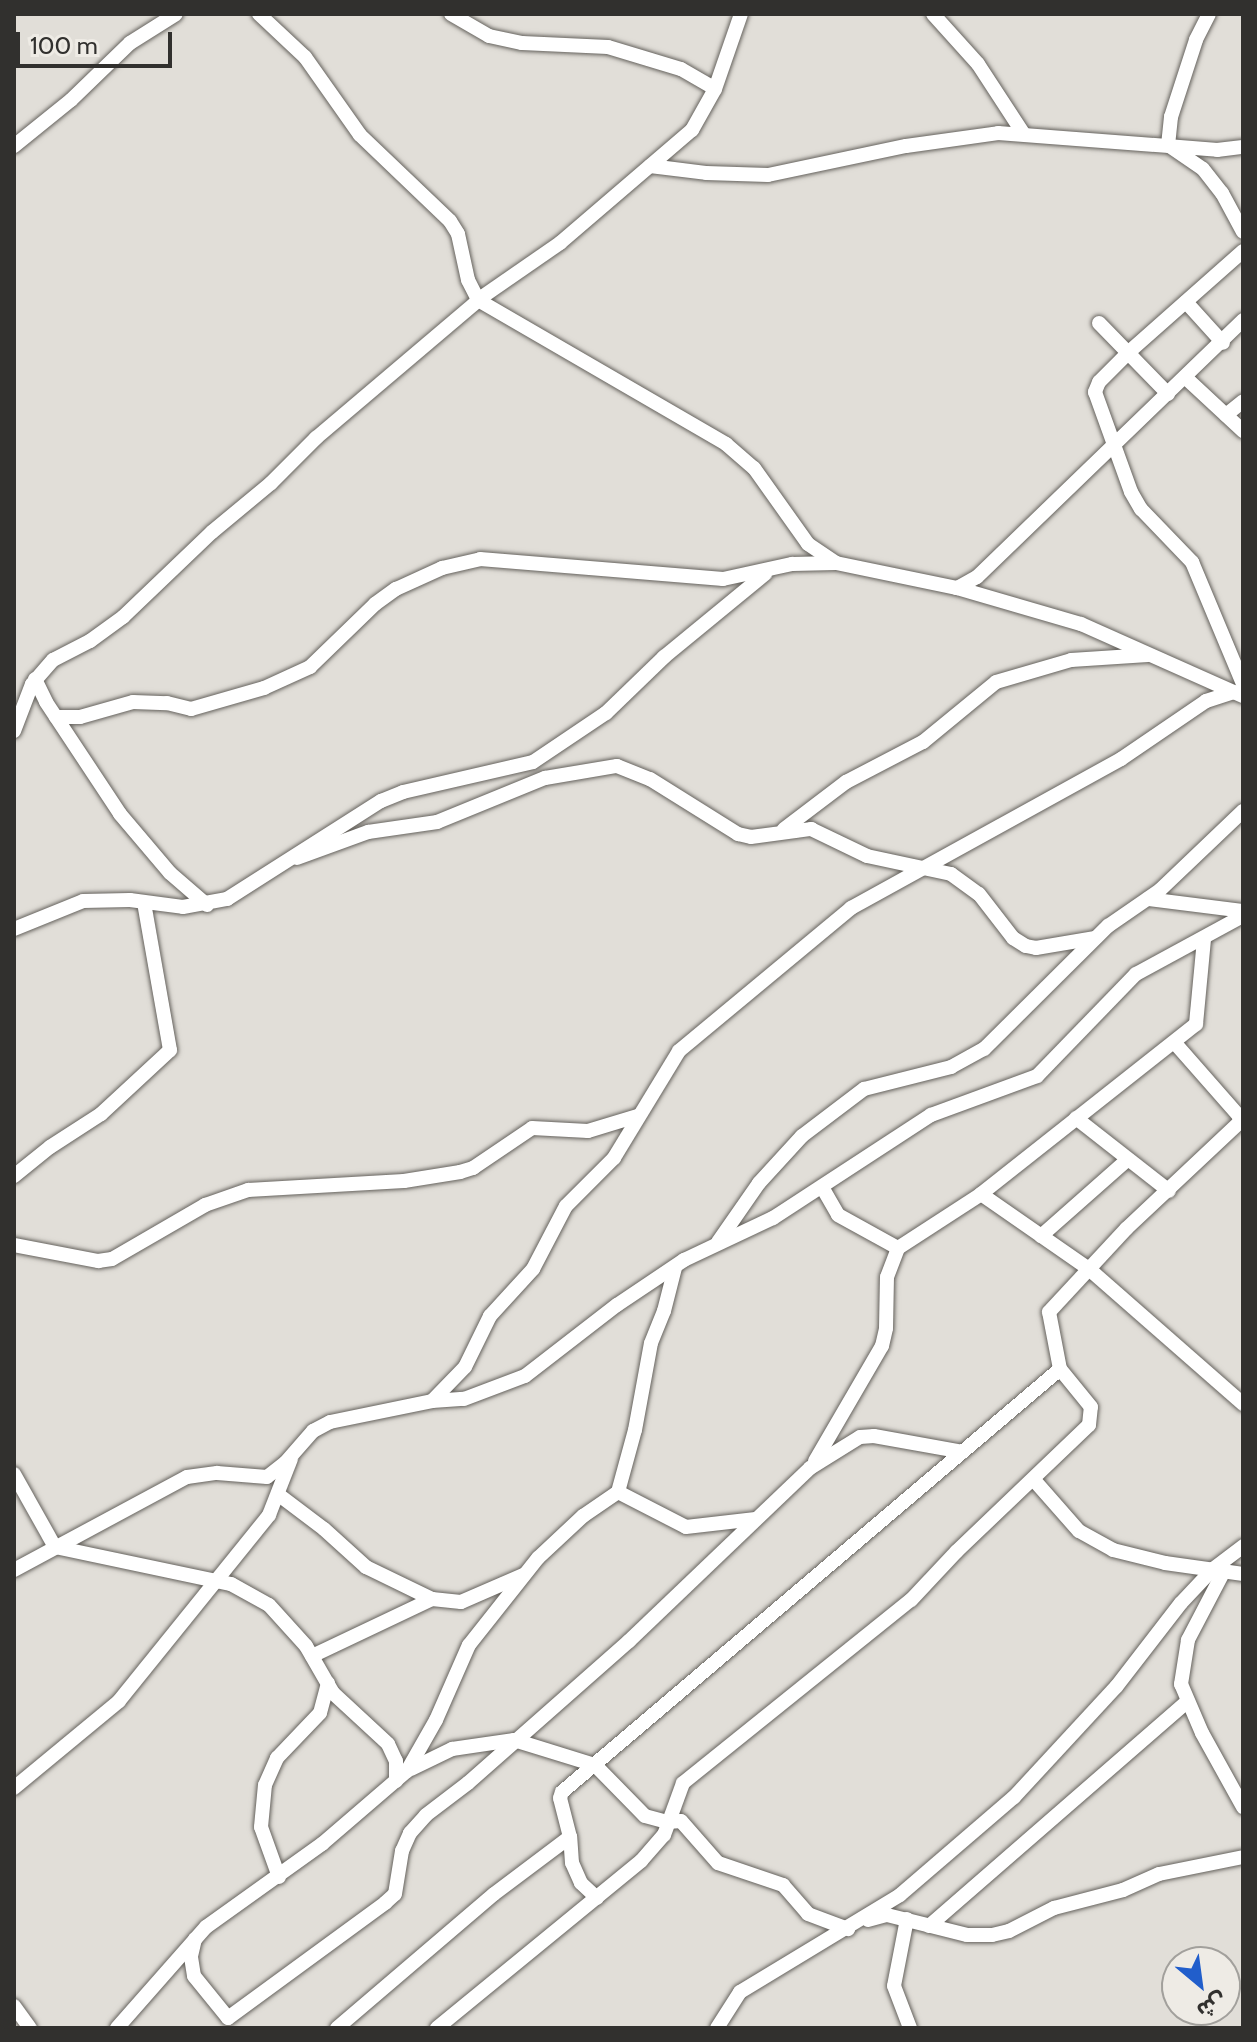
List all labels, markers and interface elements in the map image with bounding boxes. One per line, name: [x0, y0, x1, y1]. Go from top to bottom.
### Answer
scale bar: [20, 16, 176, 66]
text: 100 m: [30, 31, 98, 60]
north arrow: [1161, 1946, 1241, 2026]
text: ش: [1192, 1987, 1232, 2025]

